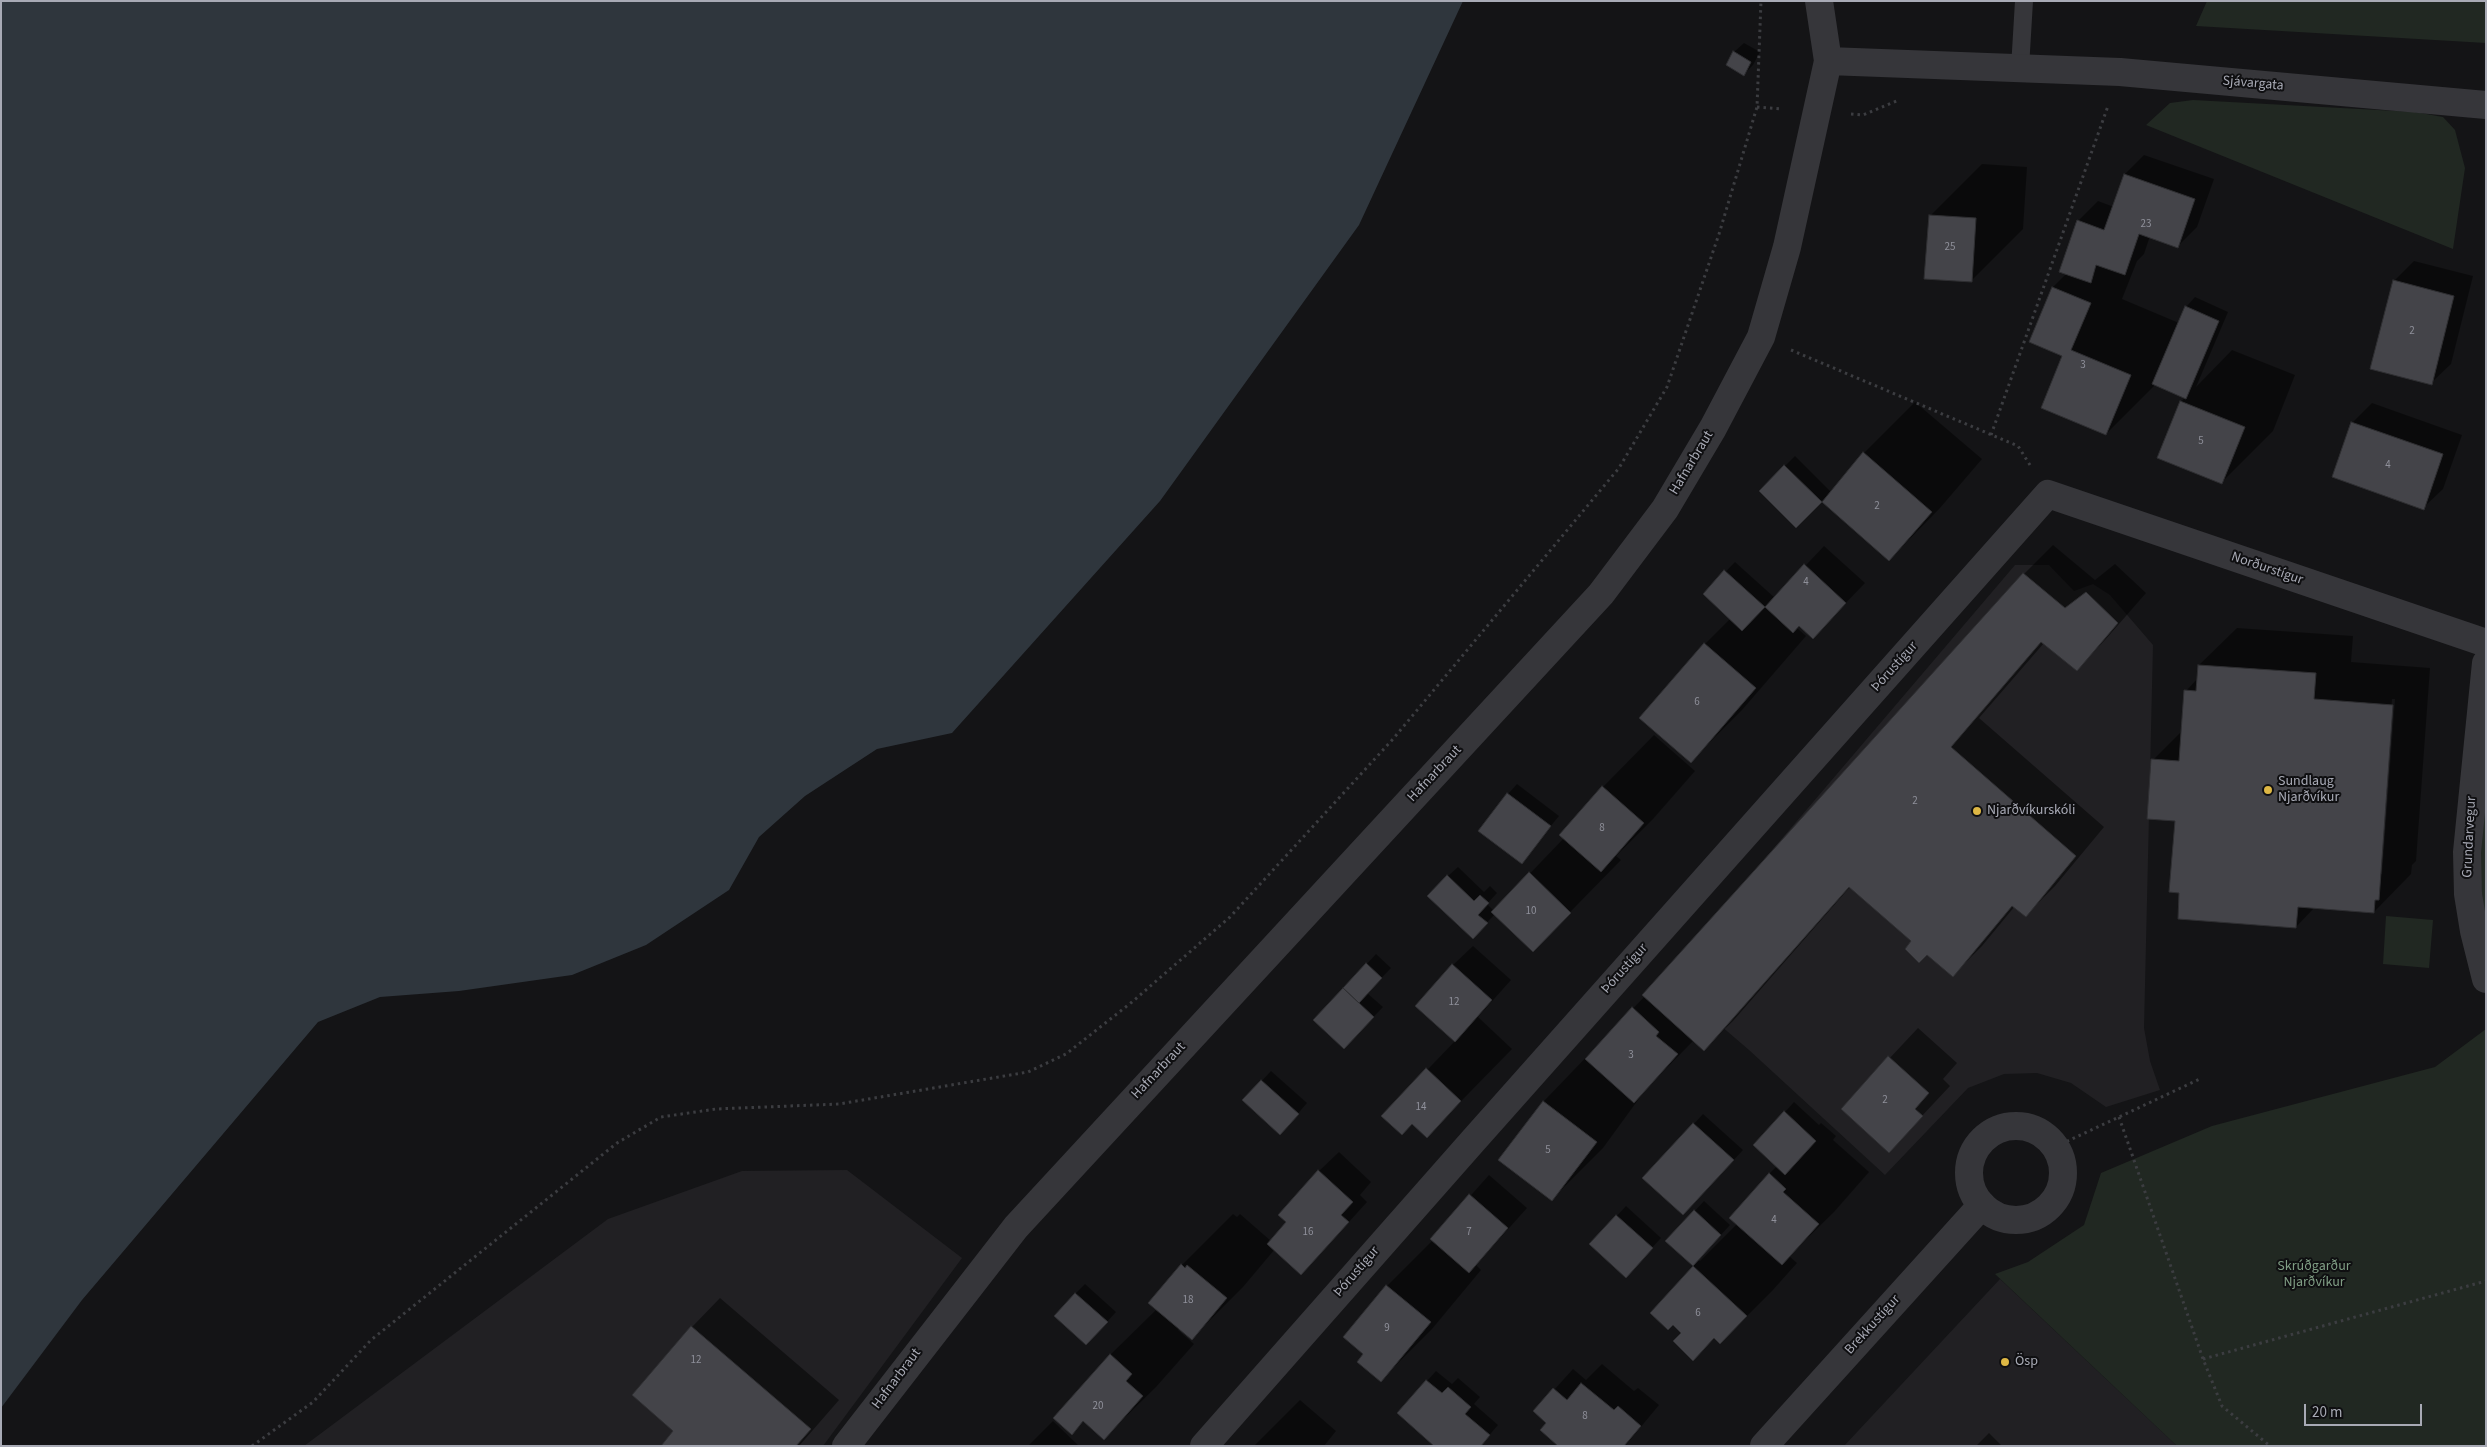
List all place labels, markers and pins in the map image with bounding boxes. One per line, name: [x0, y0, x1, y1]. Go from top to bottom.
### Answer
place label: Sundlaug Njarðvíkur: [2278, 774, 2339, 806]
marker: Sundlaug Njarðvíkur: [2262, 784, 2274, 796]
place label: Njarðvíkurskóli: [1987, 803, 2075, 819]
marker: Njarðvíkurskóli: [1971, 805, 1983, 817]
place label: Ösp: [2015, 1354, 2038, 1370]
marker: Ösp: [1999, 1356, 2011, 1368]

